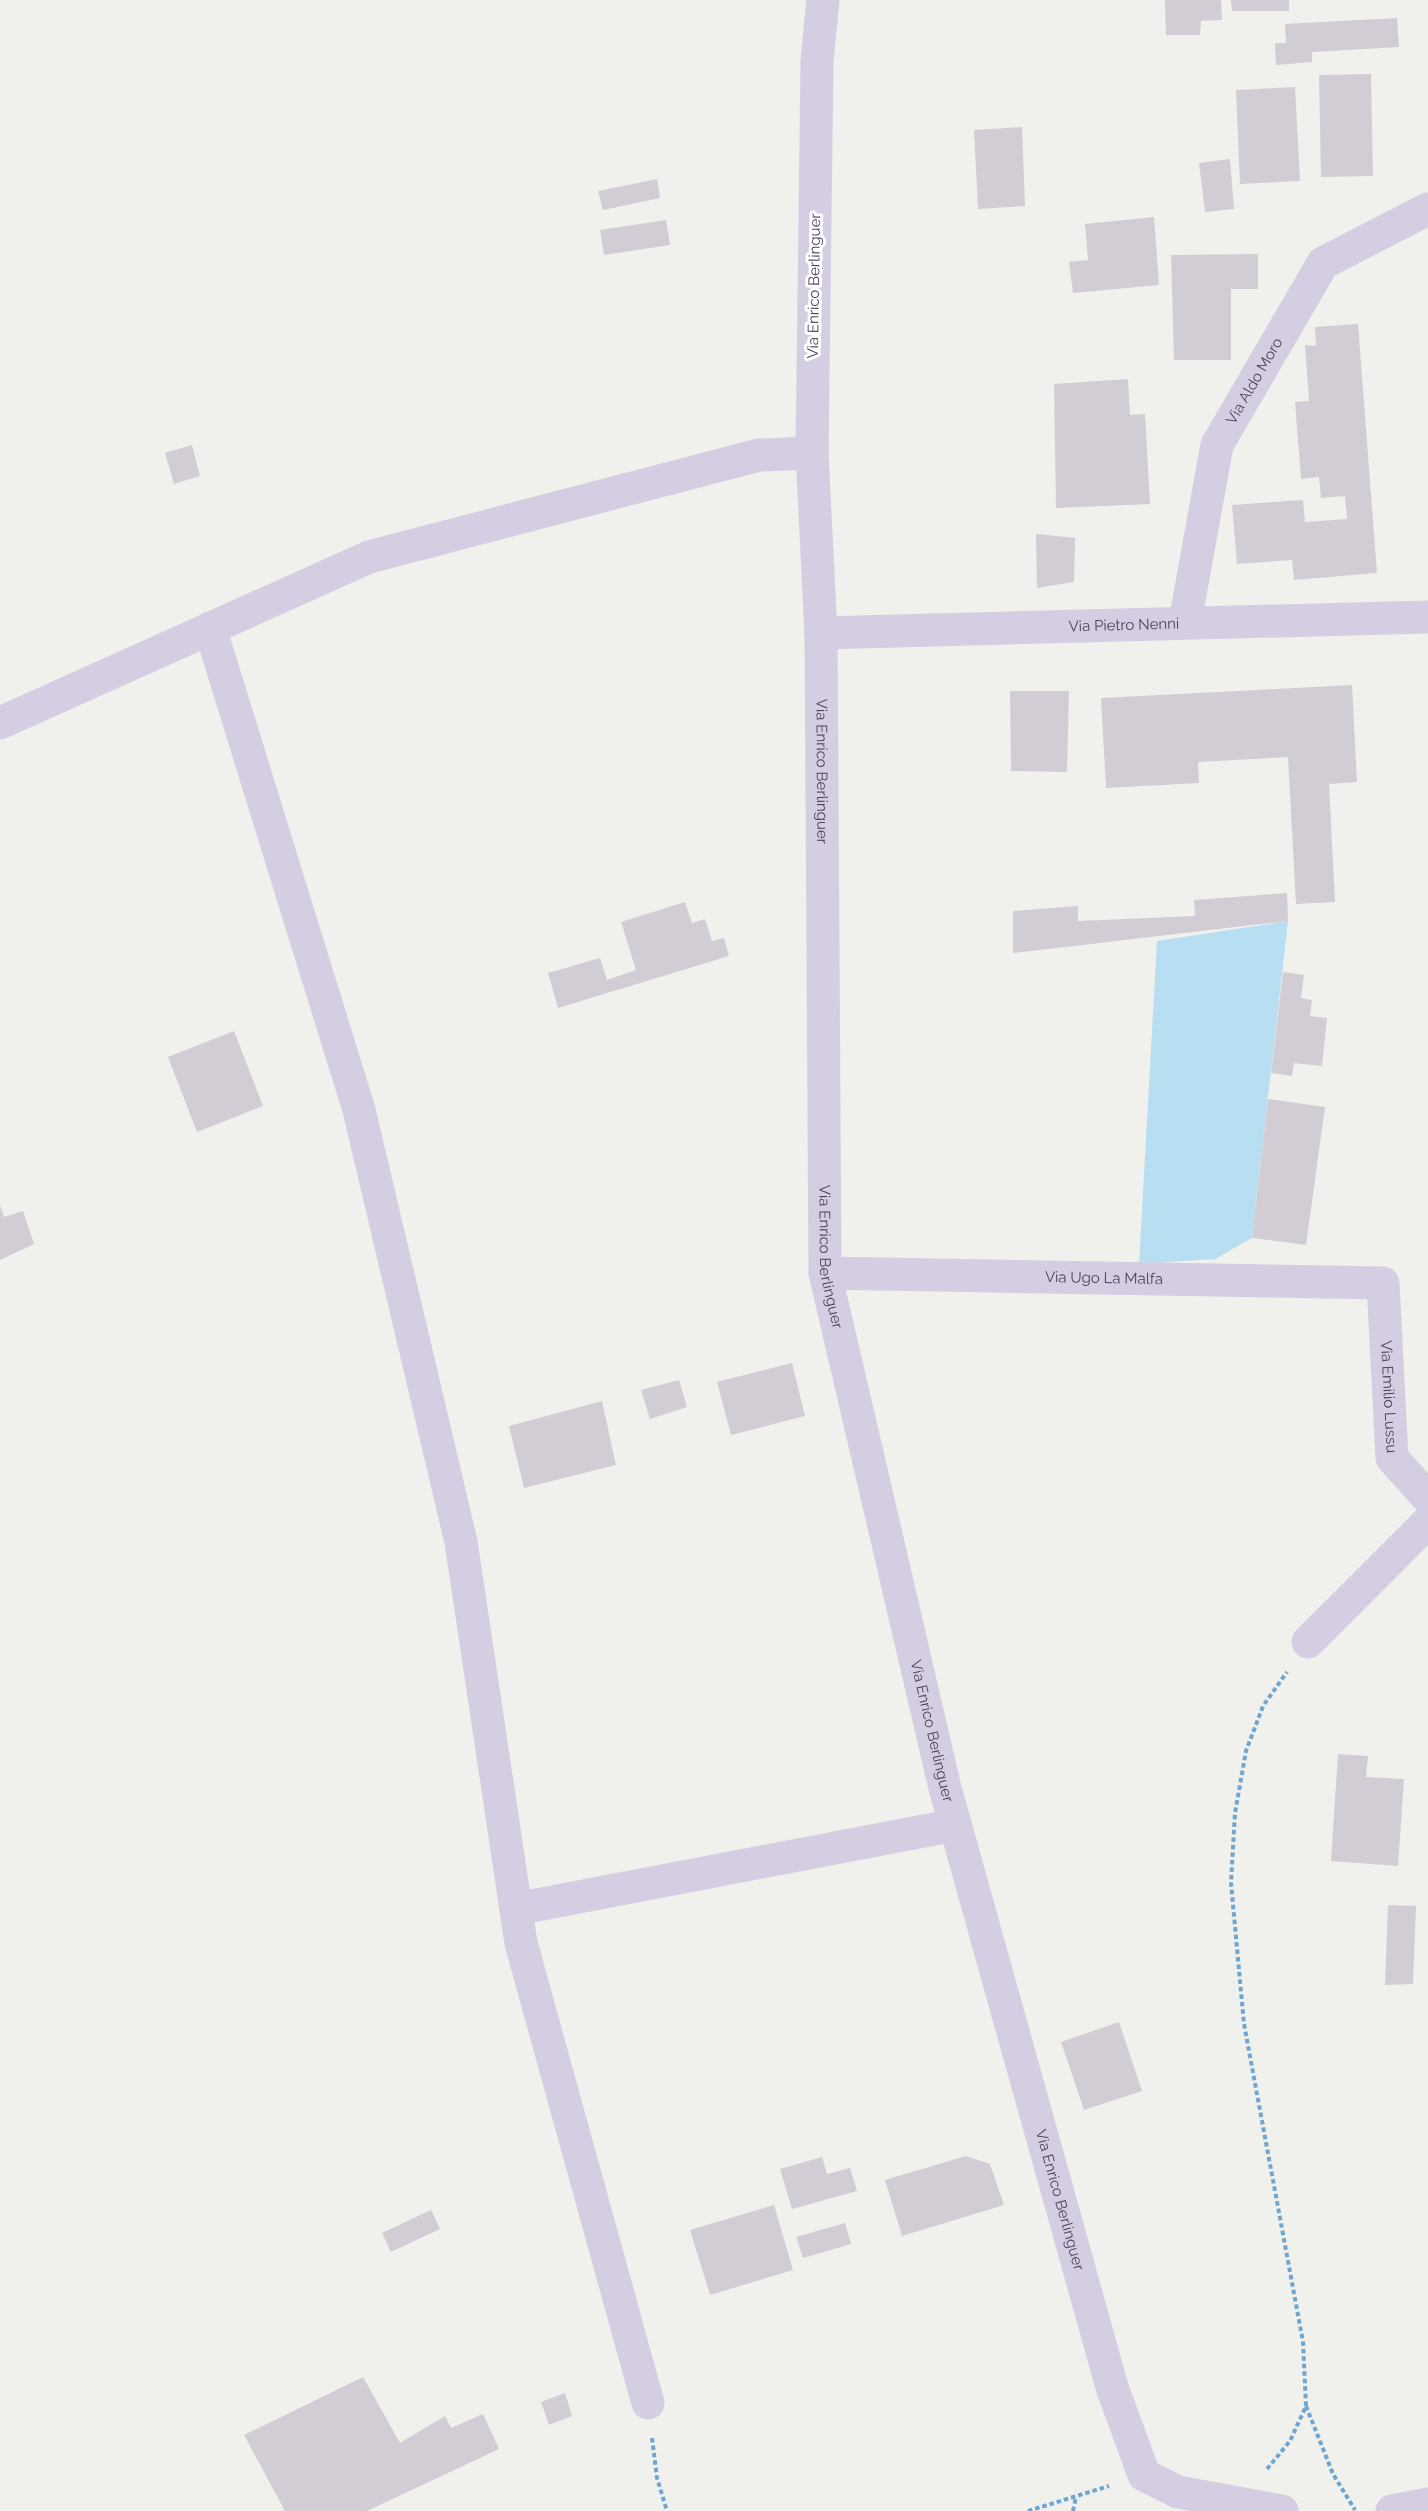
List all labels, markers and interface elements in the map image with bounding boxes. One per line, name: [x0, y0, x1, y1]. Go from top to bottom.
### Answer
street label: Via Enrico Berlinguer: [804, 213, 824, 359]
street label: Via Aldo Moro: [1222, 334, 1287, 428]
street label: Via Pietro Nenni: [1068, 615, 1179, 635]
street label: Via Enrico Berlinguer: [812, 699, 831, 845]
street label: Via Enrico Berlinguer: [815, 1185, 847, 1331]
street label: Via Ugo La Malfa: [1045, 1268, 1163, 1288]
street label: Via Emilio Lussu: [1377, 1340, 1401, 1454]
street label: Via Enrico Berlinguer: [907, 1658, 958, 1805]
street label: Via Enrico Berlinguer: [1032, 2128, 1088, 2273]

